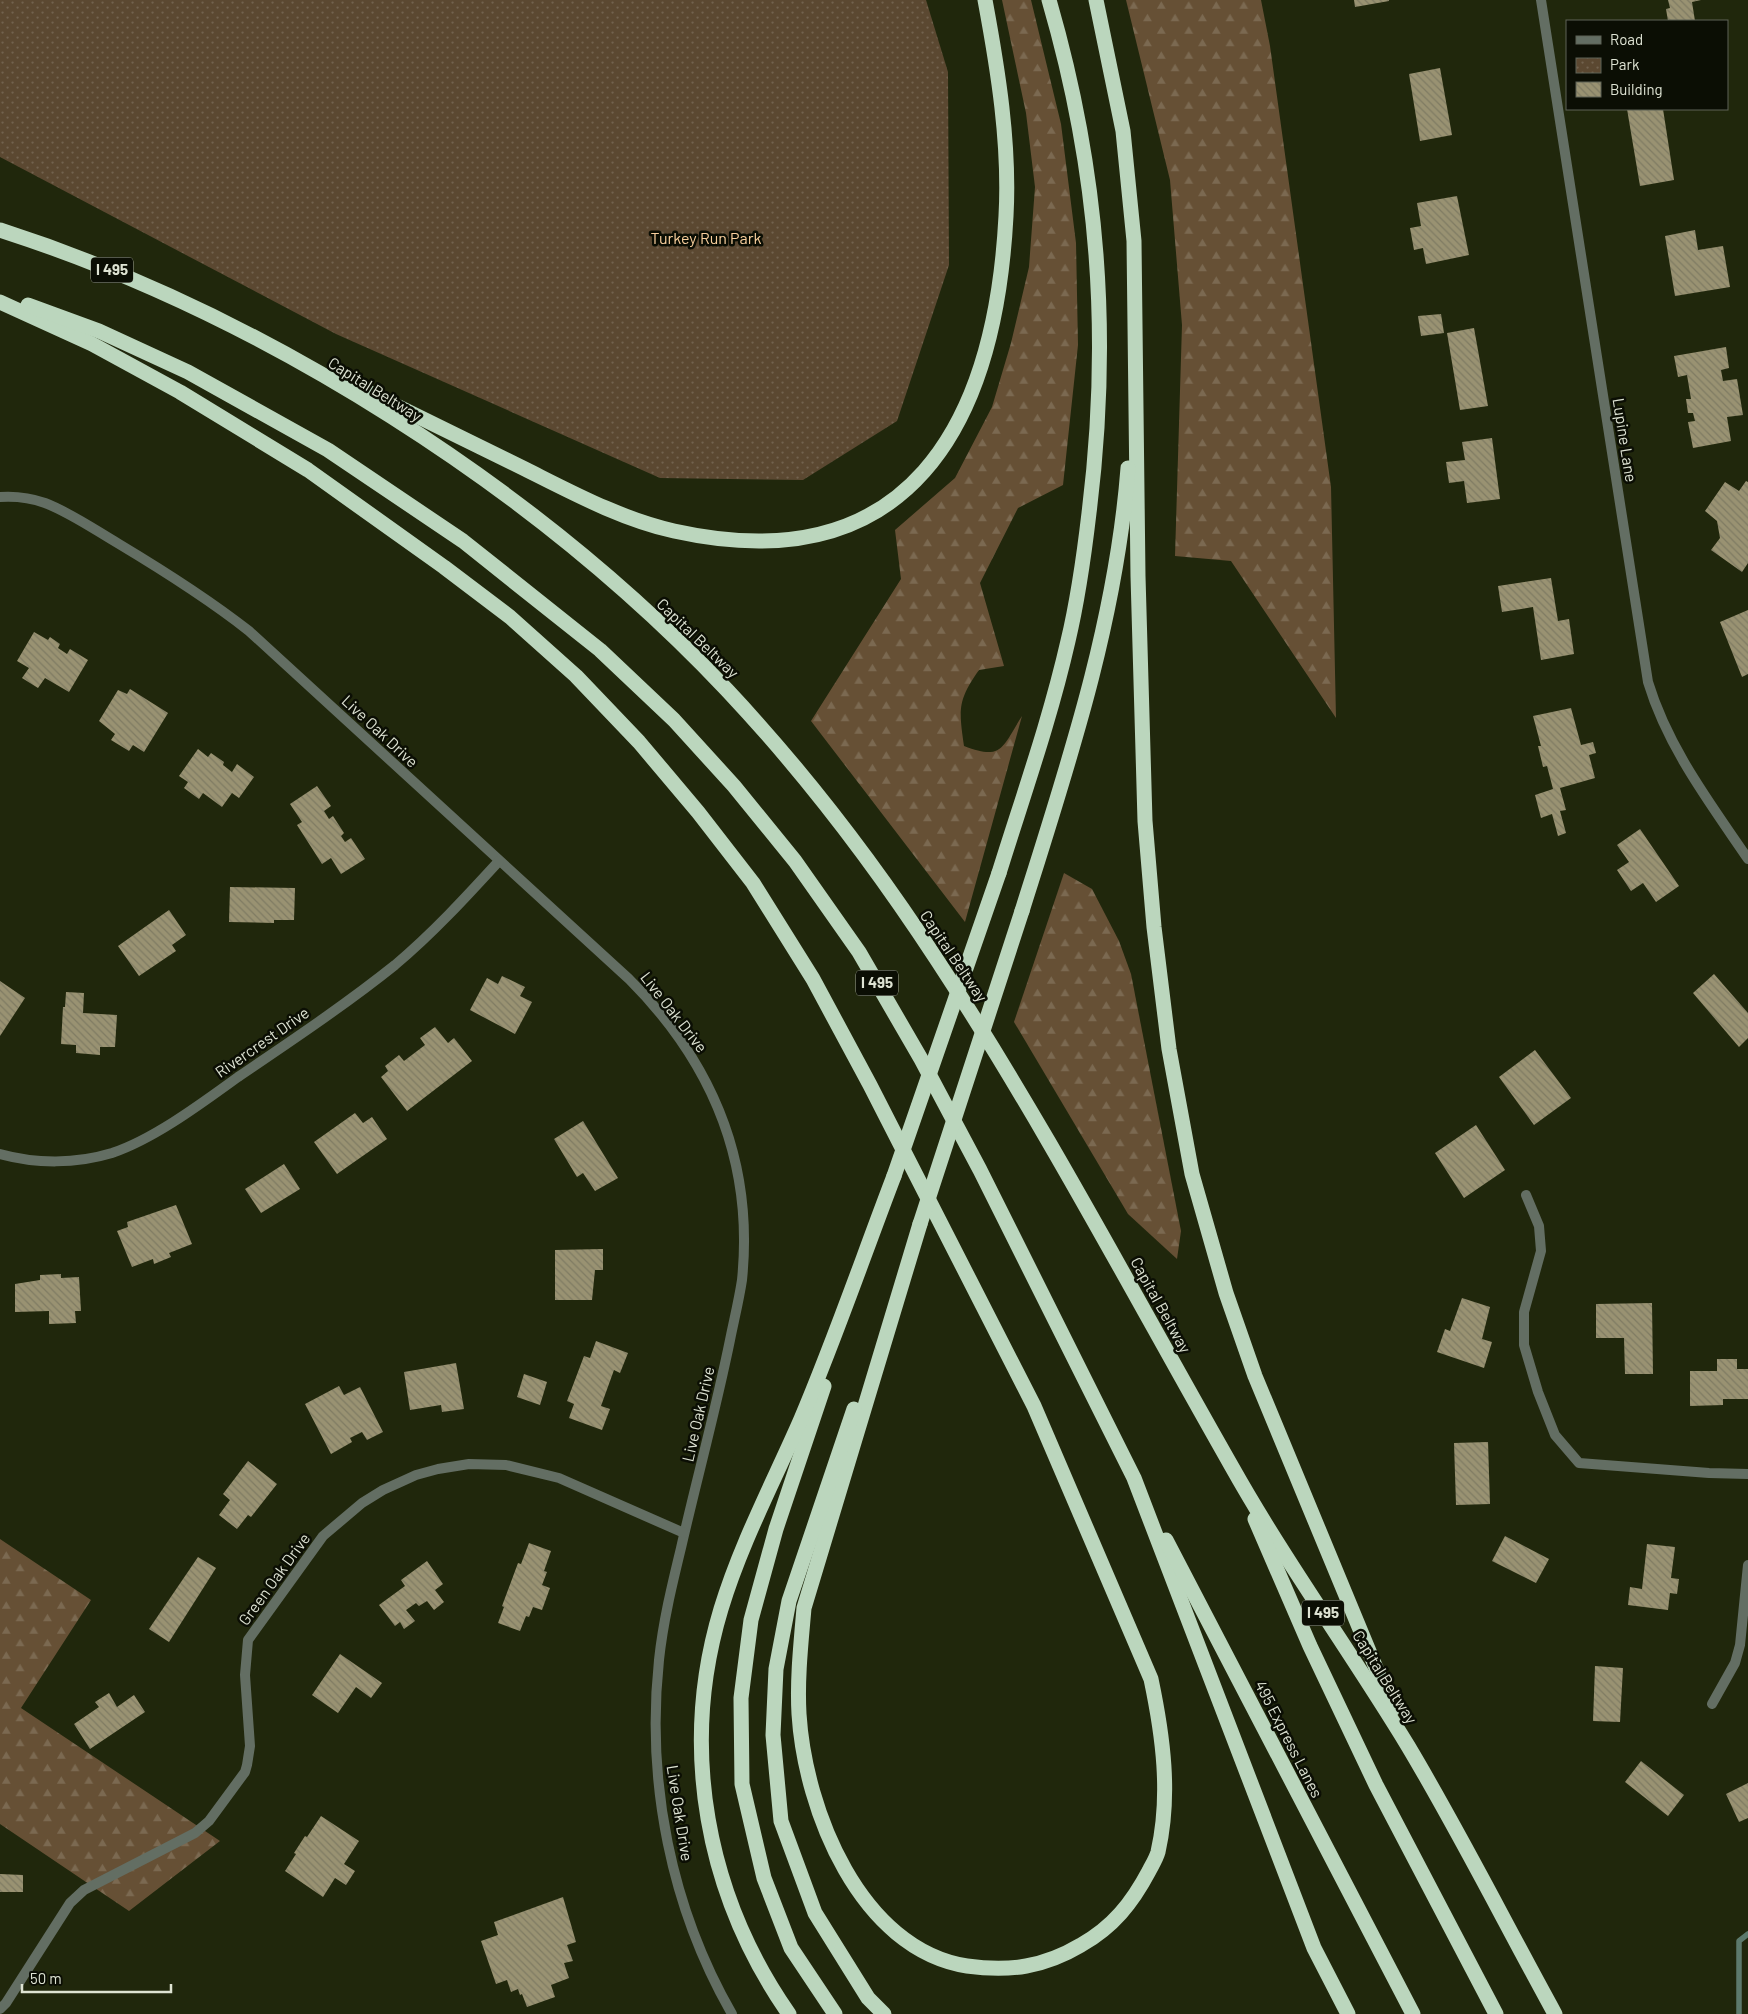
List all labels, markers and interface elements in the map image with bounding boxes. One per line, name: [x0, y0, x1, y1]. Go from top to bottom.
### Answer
legend: [1566, 20, 1728, 110]
text: Road: [1610, 30, 1643, 48]
text: Park: [1610, 55, 1640, 73]
text: Building: [1610, 80, 1663, 98]
park label: Turkey Run Park: [650, 228, 762, 247]
road number: I 495: [91, 258, 133, 282]
street label: Capital Beltway: [325, 352, 426, 425]
street label: Lupine Lane: [1609, 396, 1642, 483]
street label: Capital Beltway: [653, 594, 744, 682]
street label: Live Oak Drive: [338, 691, 422, 771]
street label: Capital Beltway: [917, 906, 992, 1006]
street label: Live Oak Drive: [637, 968, 712, 1056]
road number: I 495: [856, 970, 898, 996]
street label: Rivercrest Drive: [211, 1002, 312, 1081]
street label: Capital Beltway: [1127, 1254, 1196, 1356]
street label: Live Oak Drive: [677, 1364, 718, 1463]
street label: Green Oak Drive: [234, 1529, 313, 1629]
road number: I 495: [1302, 1600, 1344, 1626]
street label: Capital Beltway: [1349, 1627, 1422, 1727]
street label: 495 Express Lanes: [1252, 1677, 1327, 1801]
street label: Live Oak Drive: [664, 1763, 697, 1862]
scale bar: [22, 1962, 171, 1994]
text: 50 m: [30, 1969, 62, 1987]

